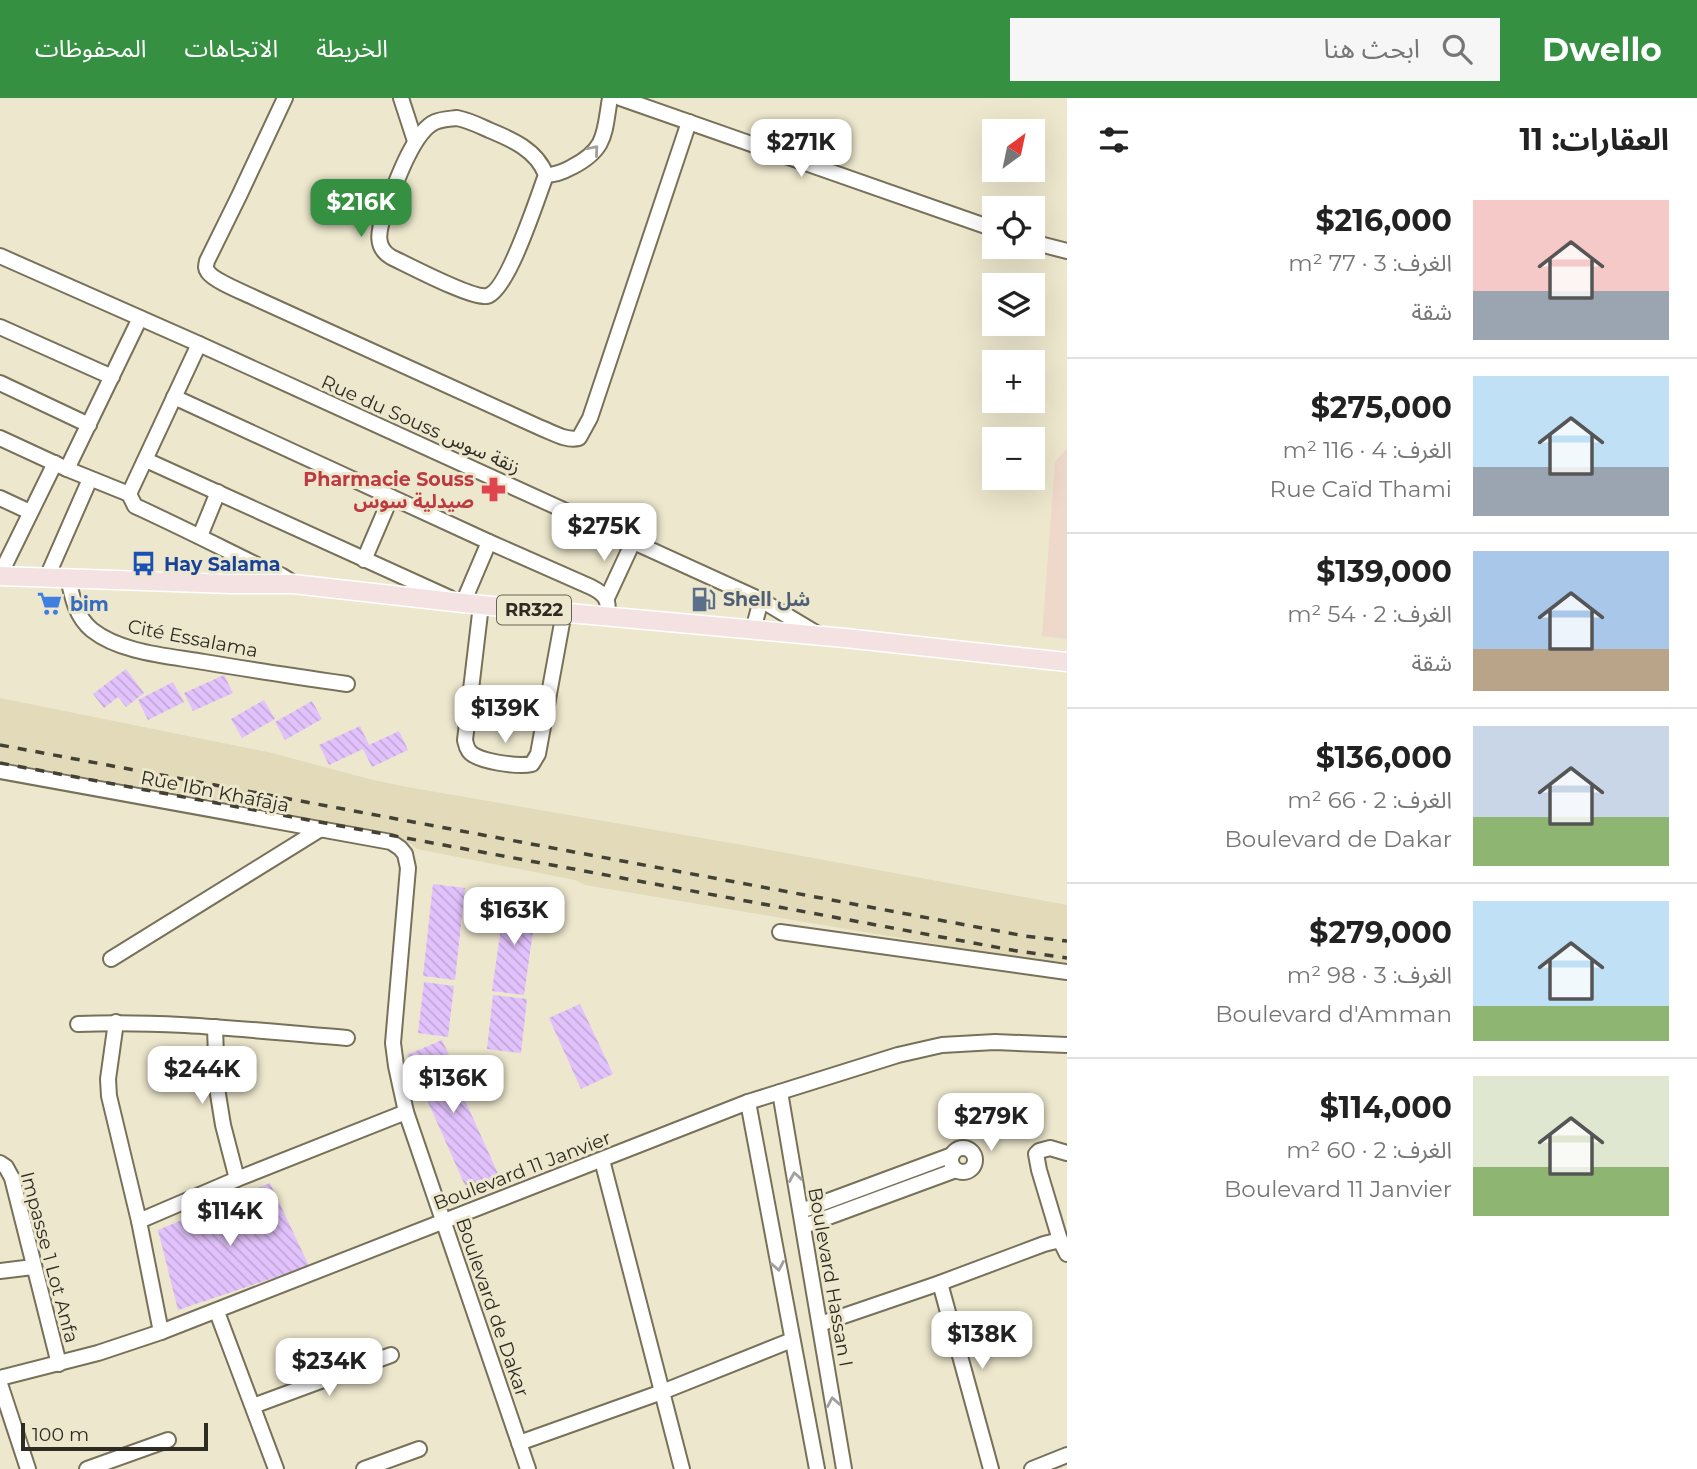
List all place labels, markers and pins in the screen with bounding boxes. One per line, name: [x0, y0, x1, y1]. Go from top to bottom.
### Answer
pin: $271K: [752, 120, 850, 179]
pin: $216K: [312, 180, 410, 239]
place label: Pharmacie Souss صيدلية سوس: [303, 468, 474, 513]
pharmacy icon: Pharmacie Souss صيدلية سوس: [480, 476, 508, 504]
pin: $275K: [555, 504, 653, 563]
bus stop icon: Hay Salama: [130, 550, 158, 578]
place label: Hay Salama: [164, 553, 281, 576]
fuel station icon: Shell شل: [689, 585, 717, 613]
place label: Shell شل: [723, 588, 810, 611]
supermarket icon: bim: [36, 590, 64, 618]
place label: bim: [70, 593, 109, 616]
pin: $139K: [456, 686, 554, 745]
pin: $163K: [465, 888, 563, 947]
pin: $244K: [153, 1046, 251, 1106]
pin: $136K: [404, 1056, 502, 1115]
pin: $279K: [942, 1094, 1040, 1153]
pin: $114K: [181, 1188, 279, 1248]
pin: $138K: [933, 1312, 1031, 1371]
pin: $234K: [280, 1338, 378, 1398]

